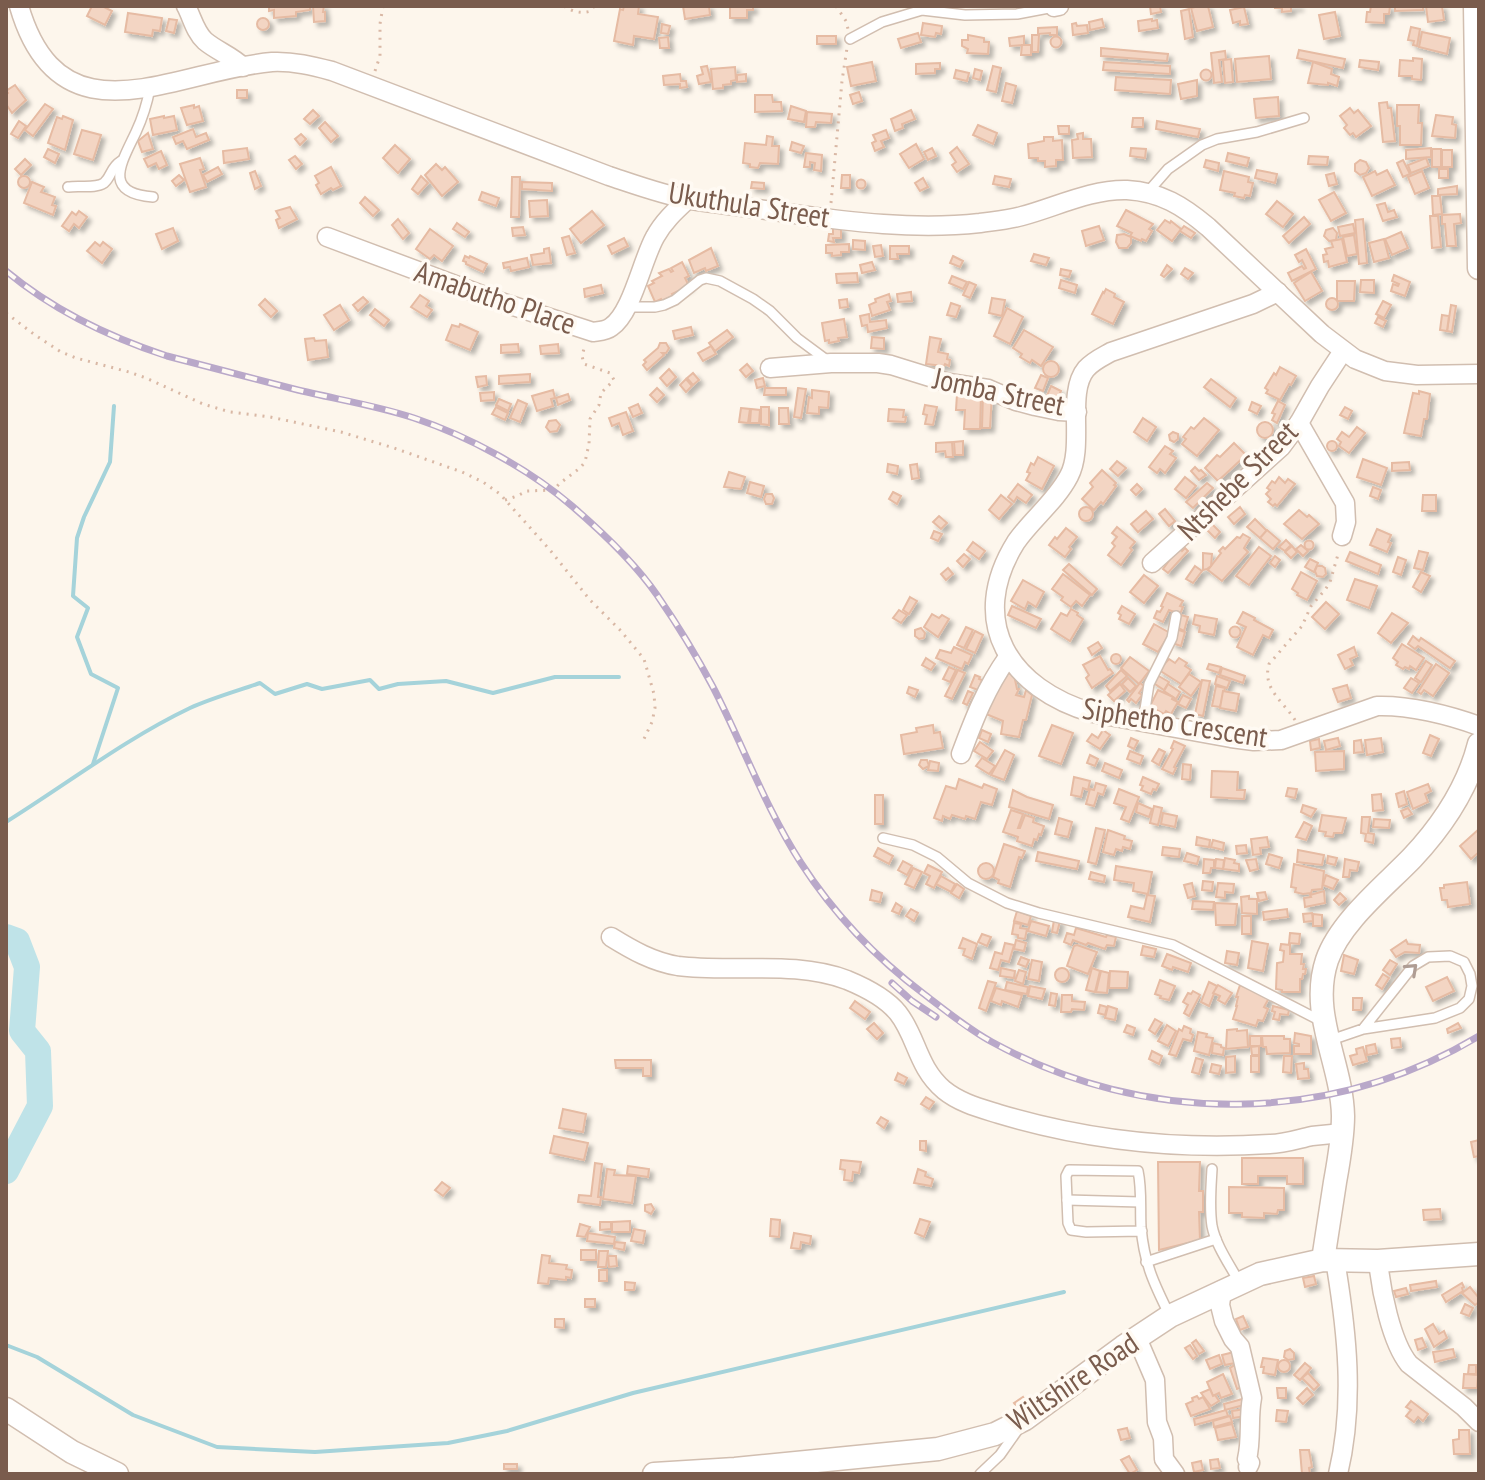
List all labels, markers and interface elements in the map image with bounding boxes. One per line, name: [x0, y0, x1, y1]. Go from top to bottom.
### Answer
street label: Ukuthula Street: [666, 172, 833, 236]
street label: Amabutho Place: [410, 251, 581, 342]
street label: Jomba Street: [929, 357, 1069, 424]
street label: Ntshebe Street: [1169, 411, 1306, 548]
street label: Siphetho Crescent: [1080, 688, 1271, 756]
one-way arrow: [1403, 964, 1417, 979]
street label: Wiltshire Road: [999, 1323, 1145, 1439]

